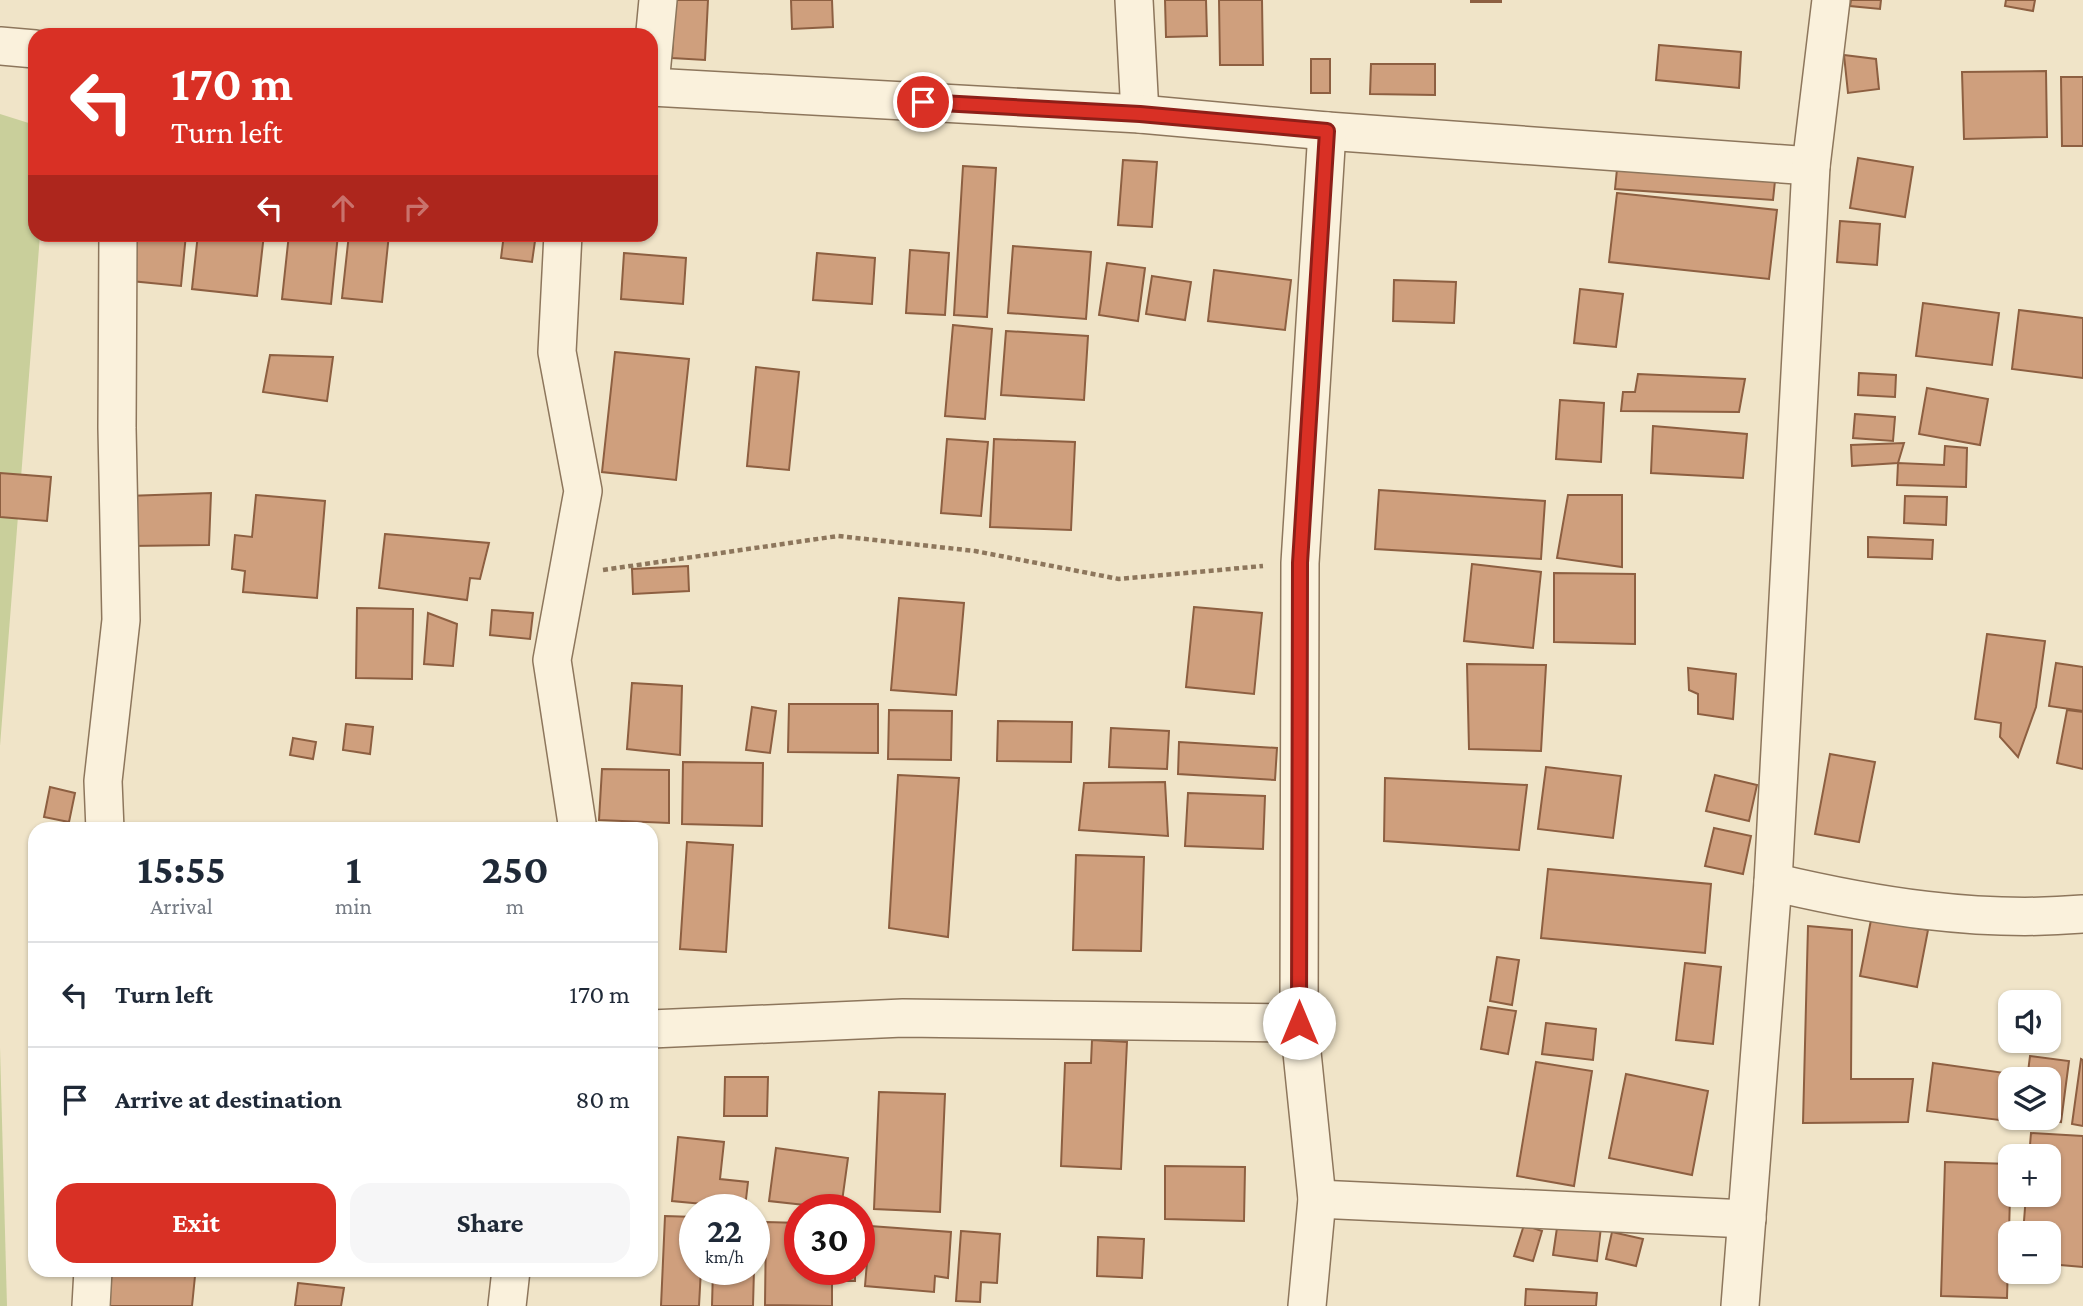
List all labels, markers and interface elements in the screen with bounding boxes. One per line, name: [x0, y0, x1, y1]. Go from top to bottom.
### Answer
icon: left: [56, 56, 147, 147]
text: 170 m: [171, 56, 293, 111]
pin: [893, 72, 953, 132]
icon: arrive: [904, 83, 942, 121]
text: Turn left: [171, 114, 282, 150]
icon: left: [251, 189, 289, 227]
icon: ahead: [324, 189, 362, 227]
icon: right: [397, 189, 435, 227]
text: 15:55: [137, 845, 226, 892]
text: 1: [346, 845, 361, 892]
text: 250: [481, 845, 549, 892]
text: Arrival: [150, 893, 213, 919]
text: min: [335, 893, 372, 919]
text: m: [506, 893, 524, 919]
icon: left: [56, 976, 94, 1014]
text: Turn left: [115, 980, 213, 1009]
text: 170 m: [569, 980, 630, 1009]
position arrow: [1262, 986, 1336, 1060]
map controls: [1998, 990, 2061, 1284]
button: sound: [1998, 990, 2061, 1053]
button: layers: [1998, 1067, 2061, 1130]
icon: arrive: [56, 1081, 94, 1119]
text: Arrive at destination: [115, 1085, 342, 1114]
text: 80 m: [576, 1085, 630, 1114]
button: +: [1998, 1144, 2061, 1207]
button: Exit: [56, 1183, 336, 1263]
button: Share: [350, 1183, 630, 1263]
speed limit sign: 30: [784, 1194, 875, 1285]
text: 22: [707, 1211, 742, 1250]
button: −: [1998, 1221, 2061, 1284]
text: km/h: [705, 1247, 744, 1267]

